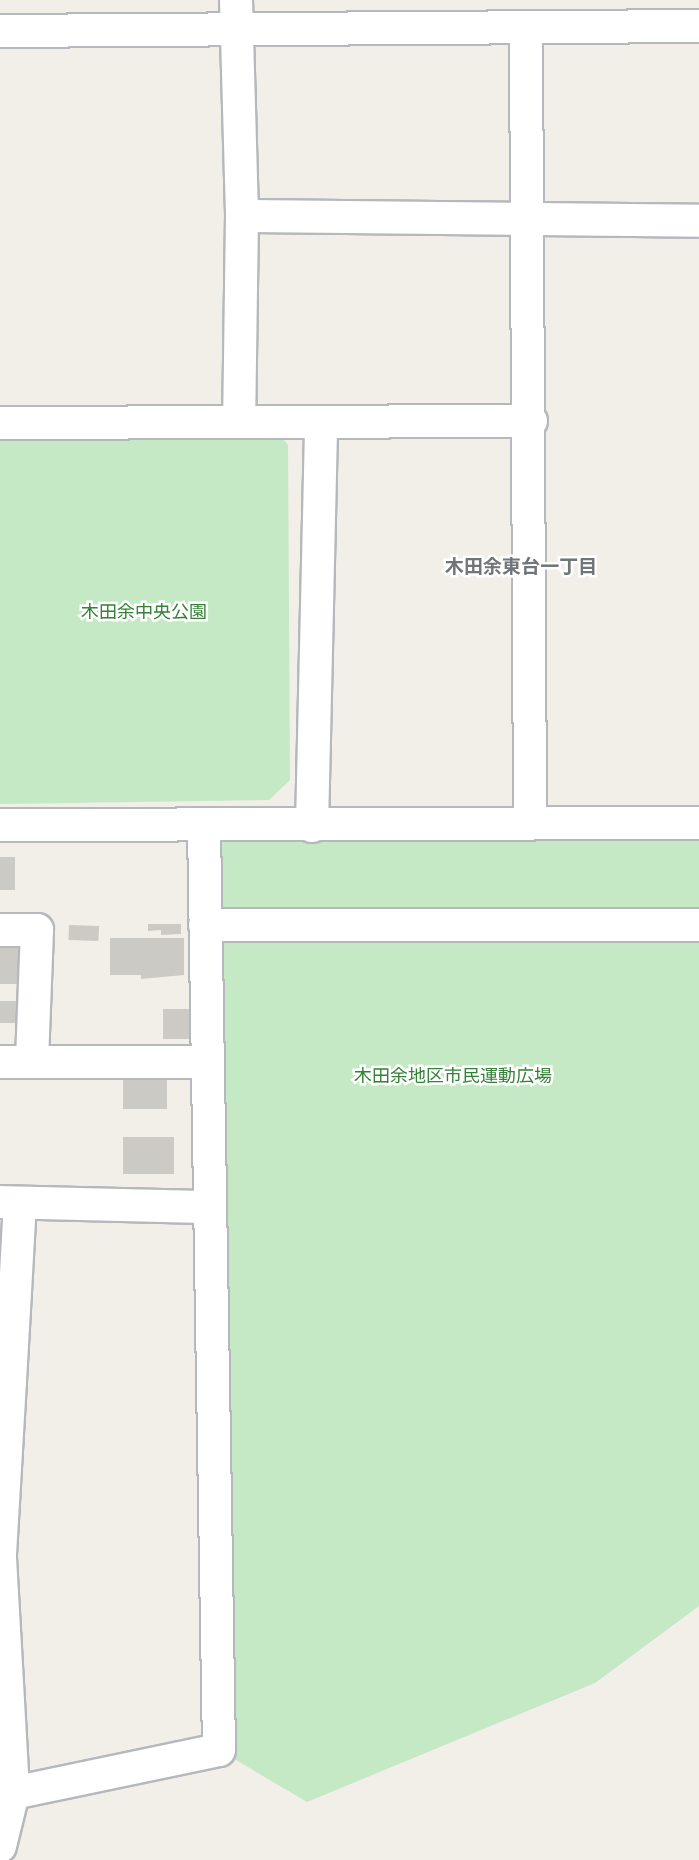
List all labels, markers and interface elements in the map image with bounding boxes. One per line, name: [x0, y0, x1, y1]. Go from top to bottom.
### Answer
district label: 木田余東台一丁目: [445, 556, 597, 578]
park label: 木田余中央公園: [81, 601, 207, 623]
park label: 木田余地区市民運動広場: [354, 1065, 552, 1087]

